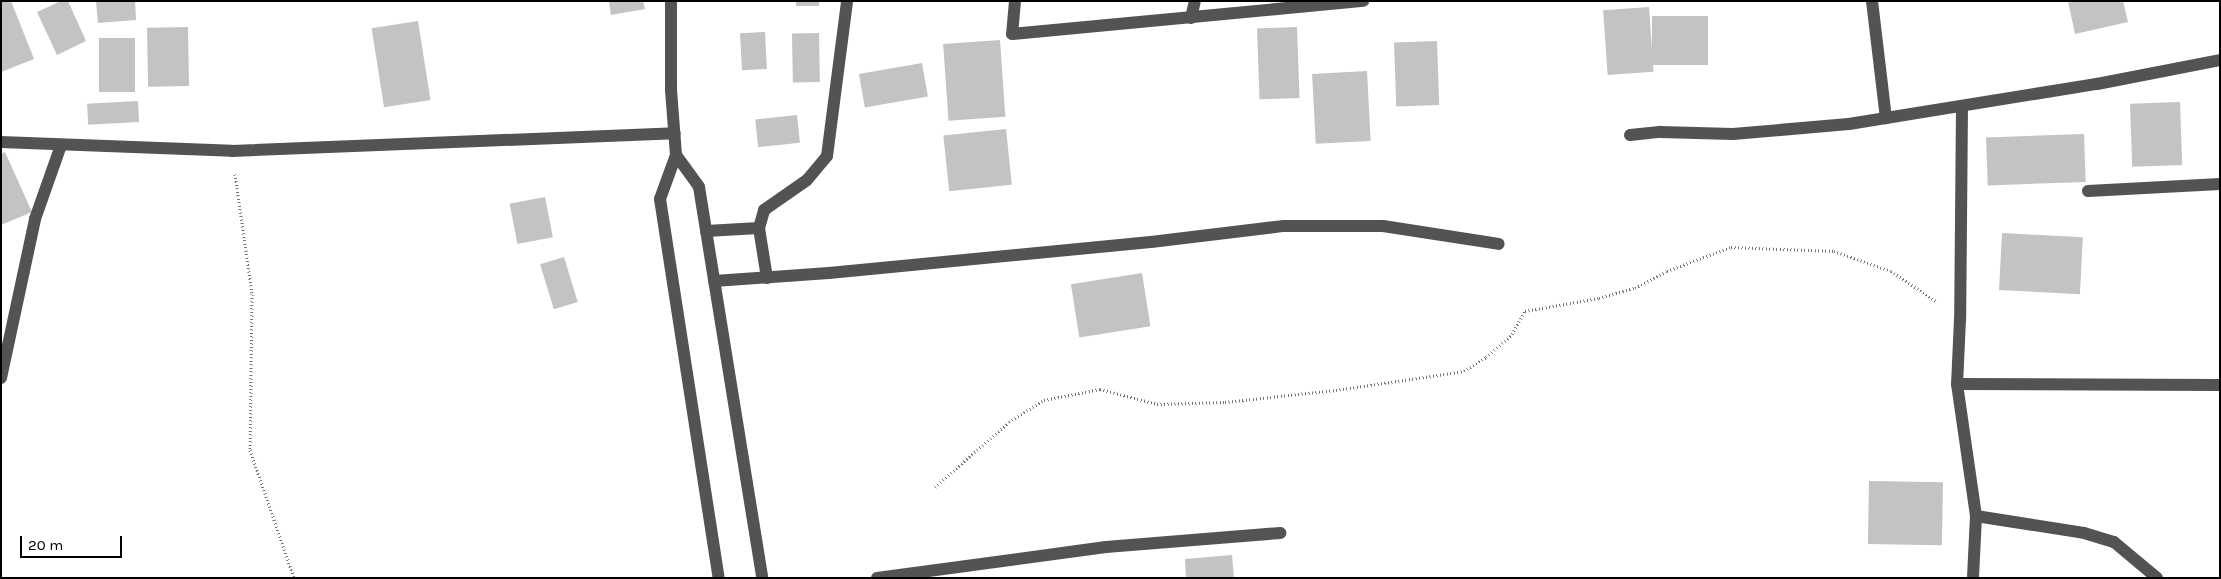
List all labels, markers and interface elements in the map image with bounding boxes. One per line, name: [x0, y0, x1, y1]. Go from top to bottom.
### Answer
scale bar: [22, 526, 125, 558]
text: 20 m: [28, 536, 63, 554]

